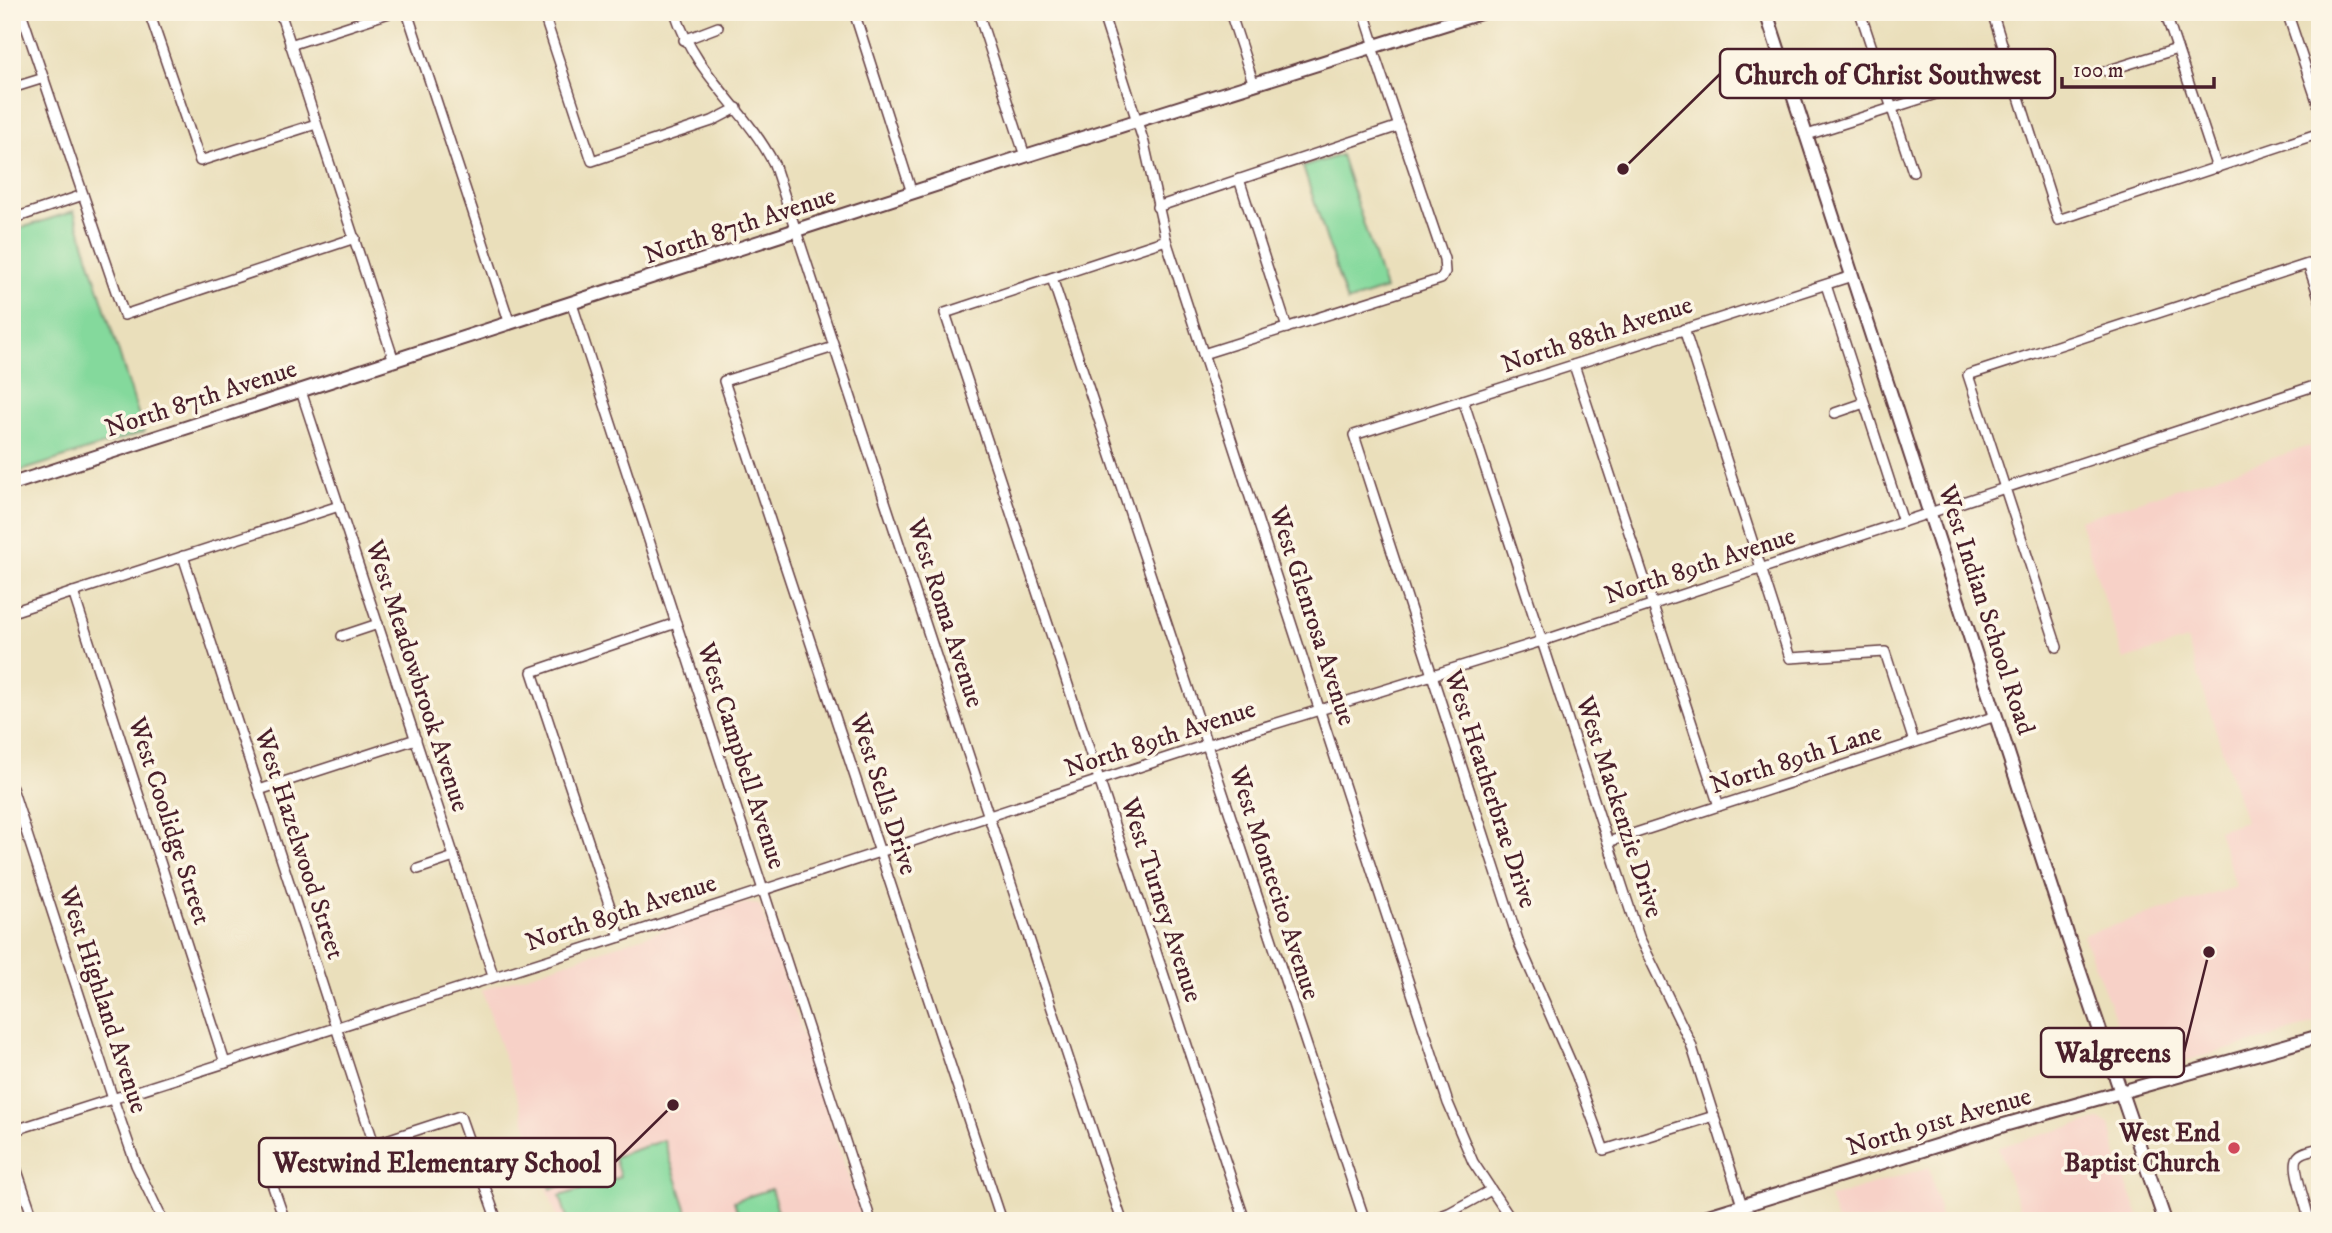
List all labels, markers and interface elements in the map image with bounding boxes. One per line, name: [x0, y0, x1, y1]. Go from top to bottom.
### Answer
scale bar: [2062, 46, 2215, 90]
callout: Church of Christ Southwest: [1720, 49, 2055, 98]
text: Church of Christ Southwest: [1735, 58, 2041, 93]
text: 100 m: [2073, 58, 2124, 84]
street label: North 87th Avenue: [640, 179, 840, 273]
street label: North 88th Avenue: [1497, 289, 1697, 381]
street label: North 87th Avenue: [101, 352, 301, 446]
street label: West Indian School Road: [1930, 480, 2042, 739]
street label: West Glenrosa Avenue: [1261, 501, 1363, 730]
street label: West Roma Avenue: [899, 513, 991, 712]
street label: North 89th Avenue: [1600, 520, 1800, 612]
street label: West Meadowbrook Avenue: [357, 535, 477, 816]
street label: West Campbell Avenue: [689, 638, 793, 873]
street label: West Heatherbrae Drive: [1436, 665, 1544, 912]
street label: West Mackenzie Drive: [1567, 691, 1670, 922]
street label: North 89th Avenue: [1060, 693, 1260, 785]
street label: West Sells Drive: [841, 708, 925, 879]
street label: West Coolidge Street: [120, 712, 218, 929]
street label: North 89th Lane: [1706, 716, 1886, 802]
street label: West Hazelwood Street: [246, 724, 352, 963]
street label: West Montecito Avenue: [1220, 761, 1327, 1004]
street label: West Turney Avenue: [1112, 793, 1210, 1006]
street label: North 89th Avenue: [521, 867, 721, 959]
street label: West Highland Avenue: [50, 881, 155, 1118]
callout: Walgreens: [2041, 1028, 2184, 1077]
text: Walgreens: [2054, 1036, 2171, 1071]
street label: North 91st Avenue: [1843, 1080, 2035, 1164]
place label: West End Baptist Church: [2064, 1117, 2221, 1180]
callout: Westwind Elementary School: [259, 1138, 615, 1187]
marker: West End Baptist Church: [2226, 1140, 2242, 1156]
text: Westwind Elementary School: [272, 1146, 602, 1181]

